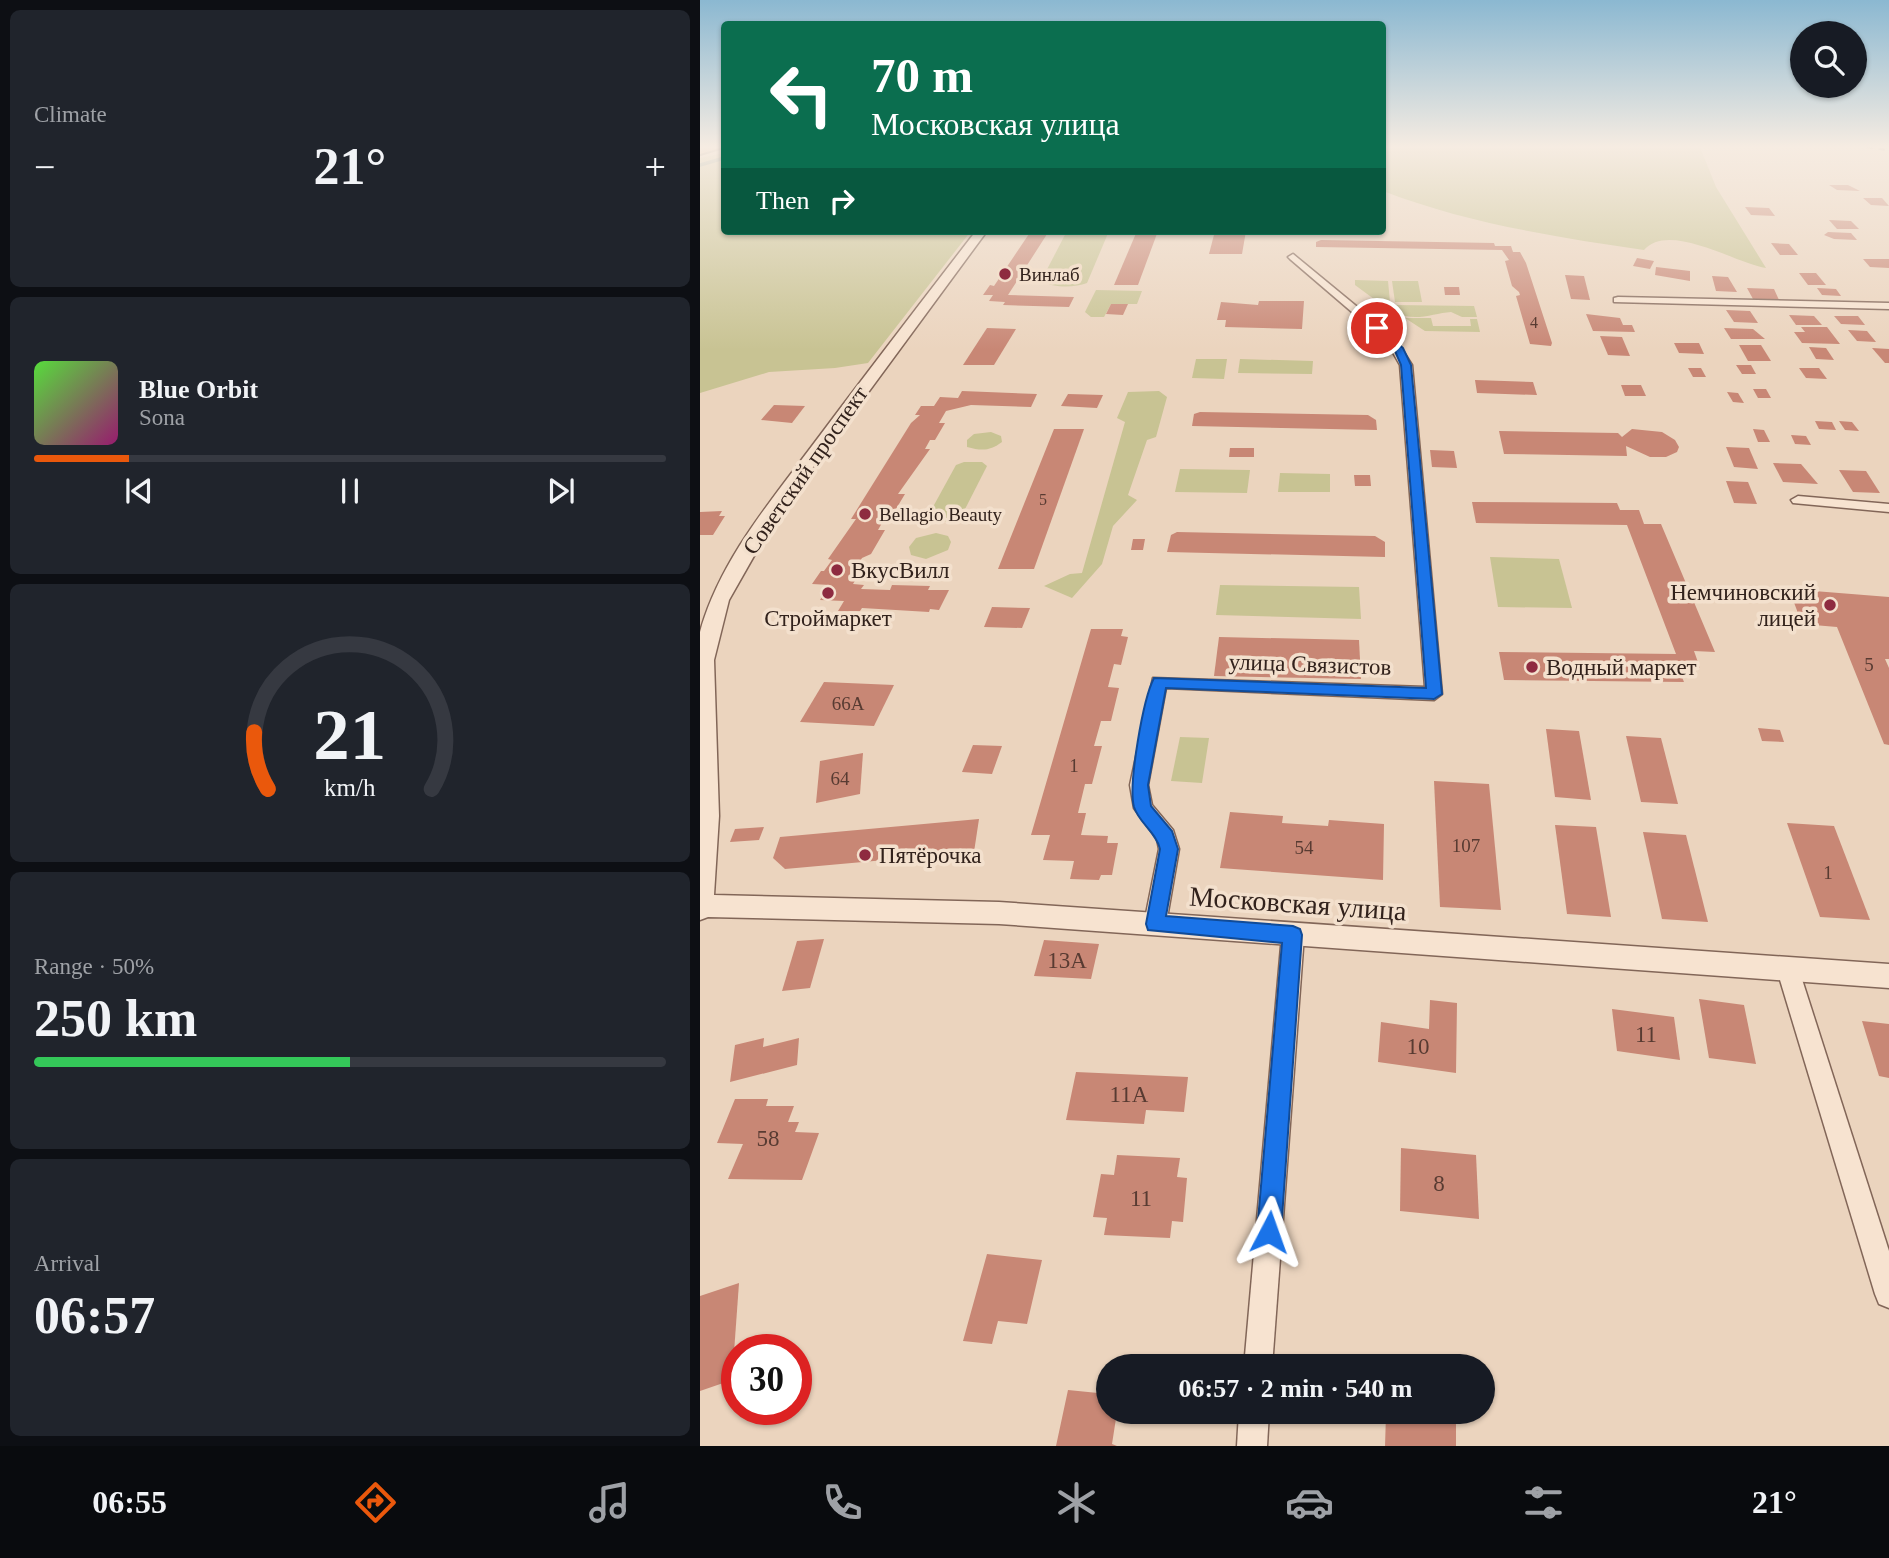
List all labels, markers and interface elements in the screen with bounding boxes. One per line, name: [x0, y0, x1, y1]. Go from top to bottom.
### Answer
map controls: [1790, 21, 1867, 98]
button: search: [1790, 21, 1867, 98]
text: 70 m: [871, 48, 973, 103]
icon: left: [756, 49, 847, 140]
text: Climate: [34, 102, 107, 127]
text: Московская улица: [871, 106, 1120, 142]
text: 21°: [314, 138, 386, 195]
text: −: [34, 146, 55, 188]
text: +: [645, 146, 666, 188]
icon: right: [823, 182, 861, 220]
text: Then: [756, 186, 809, 215]
place label: Винлаб: [1019, 264, 1080, 285]
marker: Винлаб: [997, 266, 1013, 282]
pin: [1347, 298, 1407, 358]
icon: arrive: [1358, 309, 1396, 347]
house number: 4: [1530, 314, 1538, 331]
text: Blue Orbit: [139, 375, 258, 404]
street label: Советский проспект: [738, 381, 873, 559]
text: Sona: [139, 405, 185, 430]
icon: previous: [120, 472, 158, 510]
icon: pause: [331, 472, 369, 510]
icon: next: [542, 472, 580, 510]
house number: 5: [1039, 491, 1047, 508]
place label: Bellagio Beauty: [879, 504, 1002, 525]
marker: Bellagio Beauty: [857, 506, 873, 522]
place label: ВкусВилл: [851, 558, 950, 583]
marker: ВкусВилл: [829, 562, 845, 578]
place label: Немчиновский лицей: [1670, 580, 1816, 631]
marker: Строймаркет: [820, 585, 836, 601]
marker: Немчиновский лицей: [1822, 597, 1838, 613]
place label: Строймаркет: [764, 606, 892, 631]
street label: улица Связистов: [1228, 649, 1392, 680]
house number: 5: [1864, 654, 1874, 675]
place label: Водный маркет: [1546, 655, 1697, 680]
marker: Водный маркет: [1524, 659, 1540, 675]
house number: 66А: [832, 693, 865, 714]
text: 21: [314, 694, 386, 775]
house number: 1: [1069, 755, 1079, 776]
house number: 64: [831, 768, 850, 789]
text: km/h: [324, 774, 376, 801]
house number: 107: [1452, 835, 1480, 856]
house number: 54: [1295, 837, 1314, 858]
place label: Пятёрочка: [879, 843, 981, 868]
marker: Пятёрочка: [857, 847, 873, 863]
house number: 1: [1823, 862, 1833, 883]
street label: Московская улица: [1188, 880, 1408, 927]
house number: 13А: [1047, 948, 1087, 973]
text: Range · 50%: [34, 954, 154, 979]
text: 250 km: [34, 990, 197, 1047]
house number: 11: [1635, 1022, 1657, 1047]
house number: 10: [1407, 1034, 1430, 1059]
house number: 11А: [1110, 1082, 1149, 1107]
house number: 58: [757, 1126, 780, 1151]
house number: 8: [1433, 1171, 1445, 1196]
house number: 11: [1130, 1186, 1152, 1211]
position arrow: [1232, 1195, 1306, 1269]
text: Arrival: [34, 1251, 100, 1276]
text: 06:57: [34, 1287, 155, 1344]
speed limit sign: 30: [721, 1334, 812, 1425]
text: 06:57 · 2 min · 540 m: [1179, 1374, 1413, 1403]
icon: directions: [351, 1478, 400, 1527]
icon: music: [585, 1478, 634, 1527]
icon: phone: [818, 1478, 867, 1527]
icon: climate: [1052, 1478, 1101, 1527]
icon: car: [1285, 1478, 1334, 1527]
icon: filters: [1519, 1478, 1568, 1527]
text: 06:55: [92, 1484, 167, 1520]
text: 21°: [1752, 1484, 1797, 1520]

